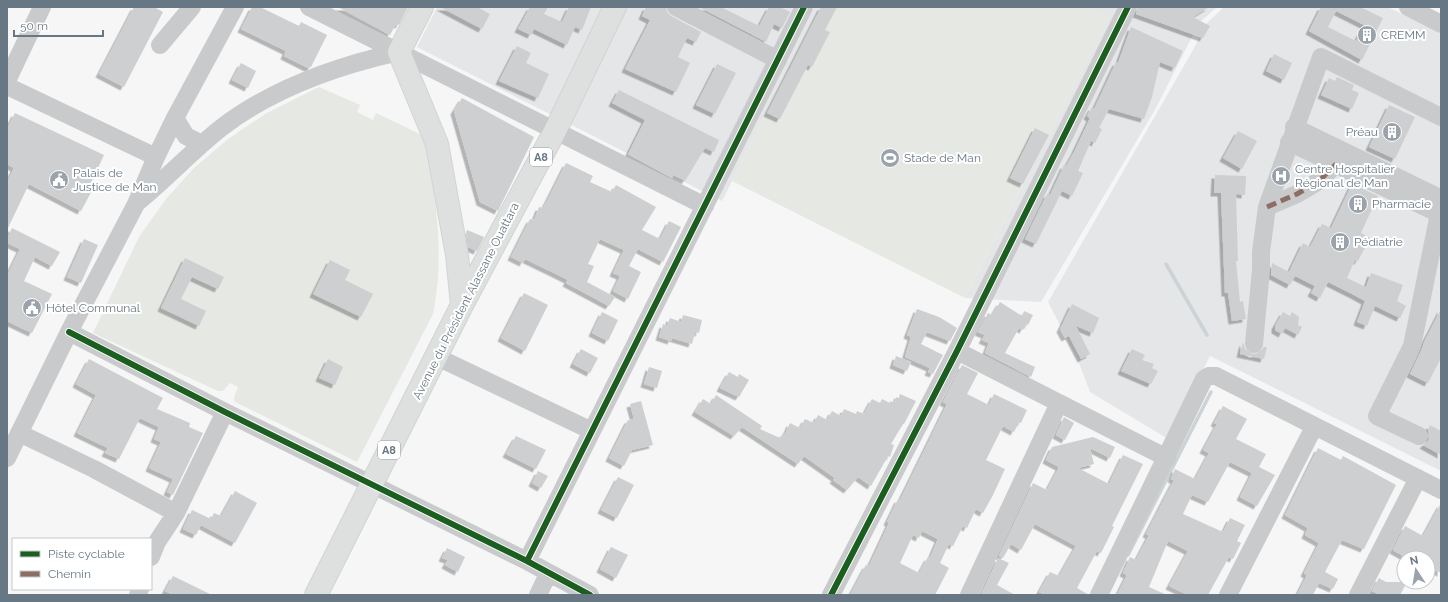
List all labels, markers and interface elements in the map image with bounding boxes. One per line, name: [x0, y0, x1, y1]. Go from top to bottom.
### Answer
scale bar: [14, 12, 103, 38]
text: 50 m: [20, 19, 48, 33]
building icon: CREMM: [1356, 24, 1378, 46]
place label: CREMM: [1381, 28, 1425, 42]
building icon: Préau: [1381, 121, 1403, 143]
place label: Préau: [1346, 125, 1378, 139]
sports icon: Stade de Man: [879, 147, 901, 169]
road number: A8: [530, 148, 552, 166]
place label: Stade de Man: [904, 151, 981, 165]
place label: Centre Hospitalier Régional de Man: [1295, 162, 1396, 190]
hospital icon: Centre Hospitalier Régional de Man: [1270, 165, 1292, 187]
place label: Palais de Justice de Man: [73, 166, 156, 194]
public building icon: Palais de Justice de Man: [48, 169, 70, 191]
building icon: Pharmacie: [1347, 193, 1369, 215]
place label: Pharmacie: [1372, 197, 1431, 211]
street label: Avenue du Président Alassane Ouattara: [410, 200, 522, 402]
building icon: Pédiatrie: [1329, 231, 1351, 253]
place label: Pédiatrie: [1354, 235, 1403, 249]
public building icon: Hôtel Communal: [21, 297, 43, 319]
place label: Hôtel Communal: [46, 301, 141, 315]
road number: A8: [378, 441, 400, 459]
legend: [12, 538, 152, 590]
text: Piste cyclable: [48, 547, 125, 561]
north arrow: [1396, 550, 1436, 590]
text: N: [1409, 553, 1419, 568]
text: Chemin: [48, 567, 91, 581]

